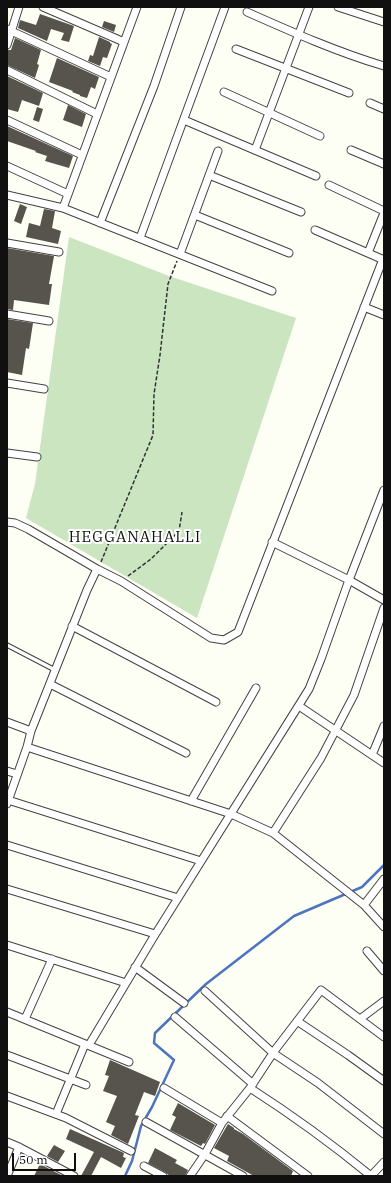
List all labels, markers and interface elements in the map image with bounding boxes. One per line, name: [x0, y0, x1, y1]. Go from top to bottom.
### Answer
district label: HEGGANAHALLI: [69, 529, 201, 547]
scale bar: [14, 1145, 78, 1171]
text: 50 m: [19, 1152, 48, 1167]

